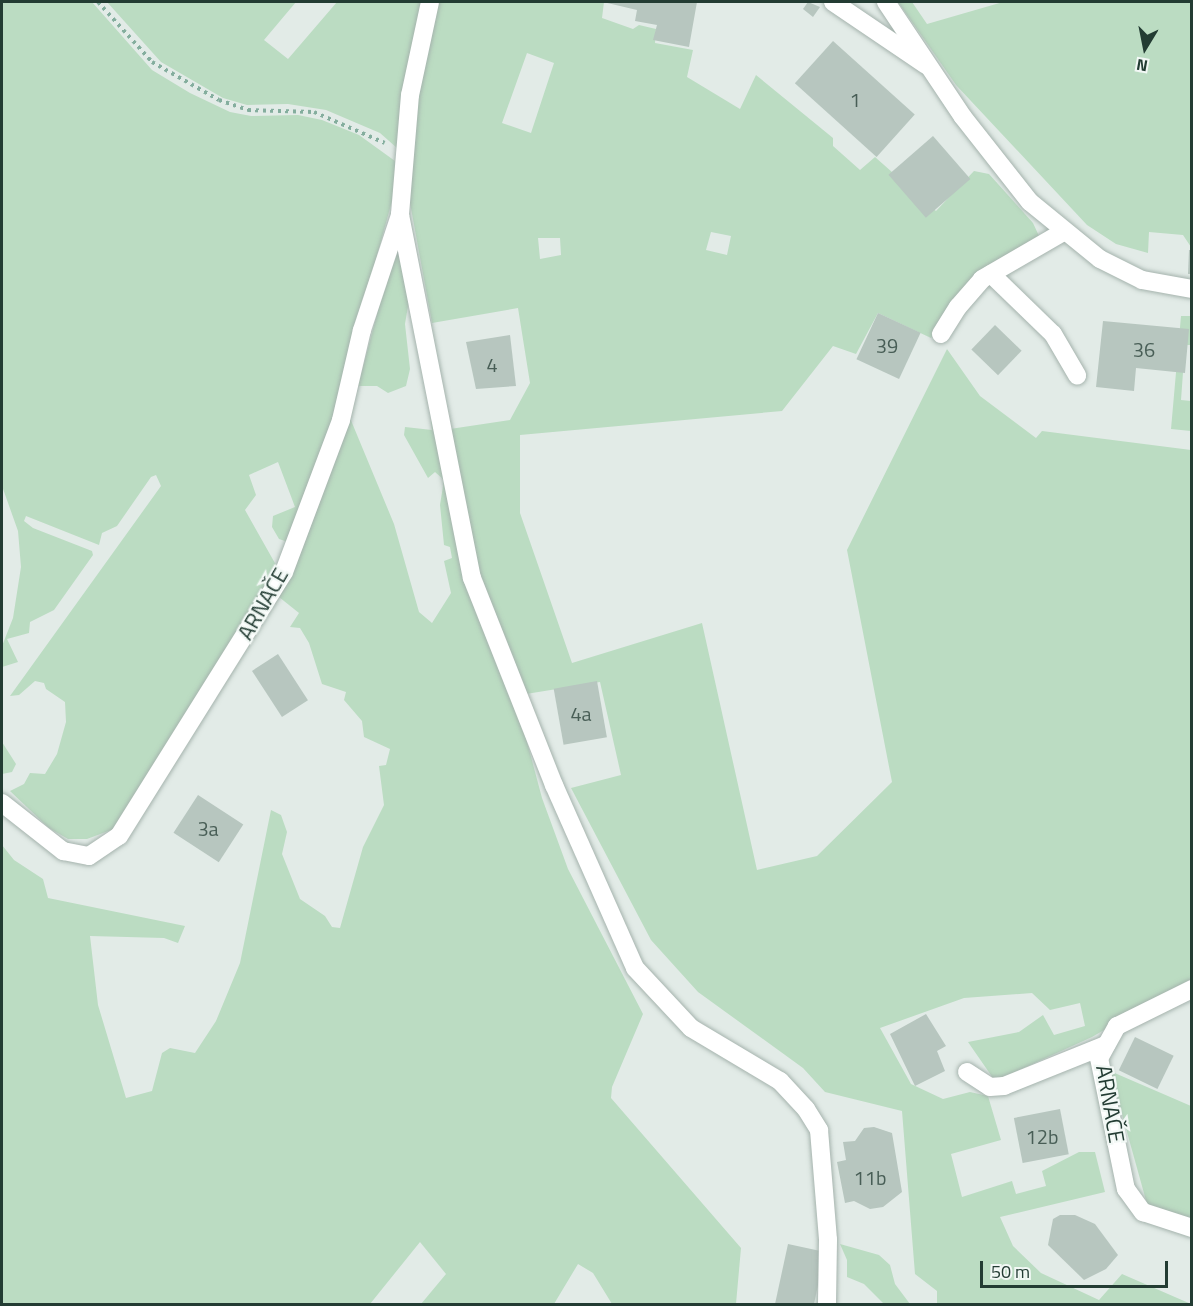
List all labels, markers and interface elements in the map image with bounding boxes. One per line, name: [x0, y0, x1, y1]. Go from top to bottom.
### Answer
north arrow: [1115, 18, 1175, 78]
text: N: [1134, 53, 1149, 79]
house number: 1: [849, 87, 861, 111]
house number: 39: [876, 333, 898, 357]
house number: 36: [1133, 337, 1155, 361]
house number: 4: [486, 352, 498, 376]
street label: ARNAČE: [232, 563, 294, 645]
house number: 4a: [570, 701, 592, 725]
house number: 3a: [197, 816, 219, 840]
street label: ARNAČE: [1090, 1063, 1130, 1145]
house number: 12b: [1026, 1124, 1058, 1148]
house number: 11b: [854, 1165, 886, 1189]
scale bar: [983, 1249, 1170, 1287]
text: 50 m: [991, 1258, 1030, 1285]

